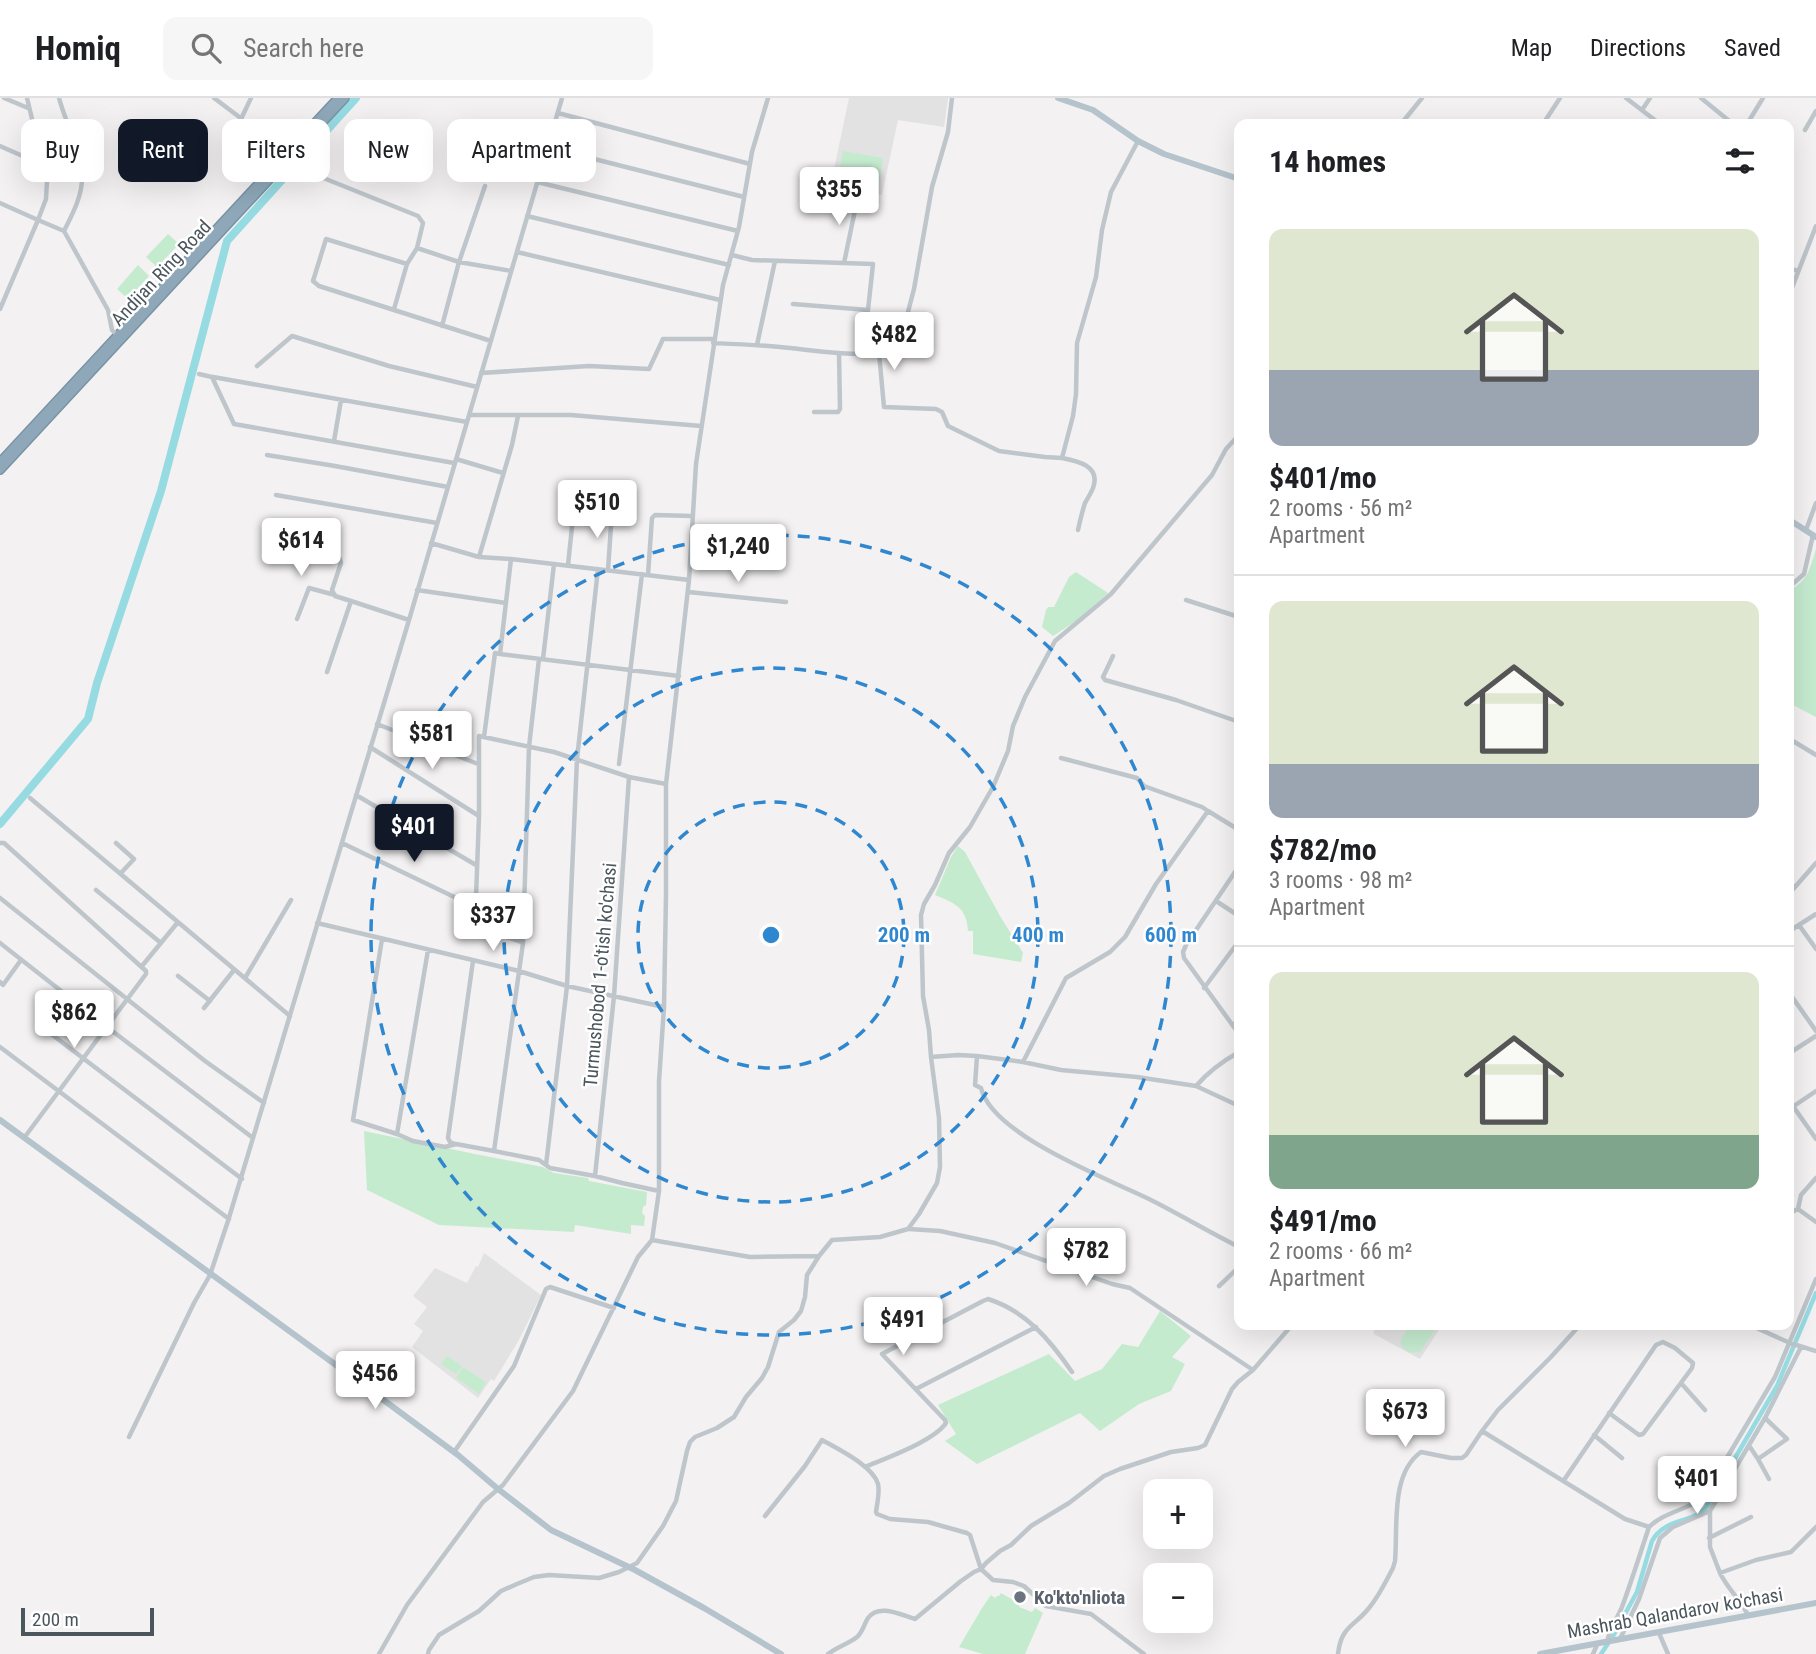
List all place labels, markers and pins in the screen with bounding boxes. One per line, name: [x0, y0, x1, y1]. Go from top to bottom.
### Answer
pin: $355: [798, 167, 880, 227]
pin: $482: [853, 313, 935, 372]
pin: $510: [556, 480, 638, 540]
pin: $614: [260, 518, 342, 578]
pin: $1,240: [681, 524, 795, 584]
pin: $581: [391, 712, 473, 771]
pin: $401: [373, 804, 455, 864]
pin: $337: [452, 894, 534, 953]
centre of rings: [759, 923, 783, 947]
pin: $862: [33, 990, 115, 1050]
pin: $782: [1045, 1228, 1127, 1288]
pin: $491: [862, 1298, 944, 1357]
pin: $456: [334, 1352, 416, 1411]
pin: $673: [1364, 1390, 1446, 1449]
pin: $401: [1656, 1456, 1738, 1516]
place label: Ko'kto'nliota: [1034, 1586, 1125, 1609]
marker: Ko'kto'nliota: [1012, 1589, 1028, 1605]

